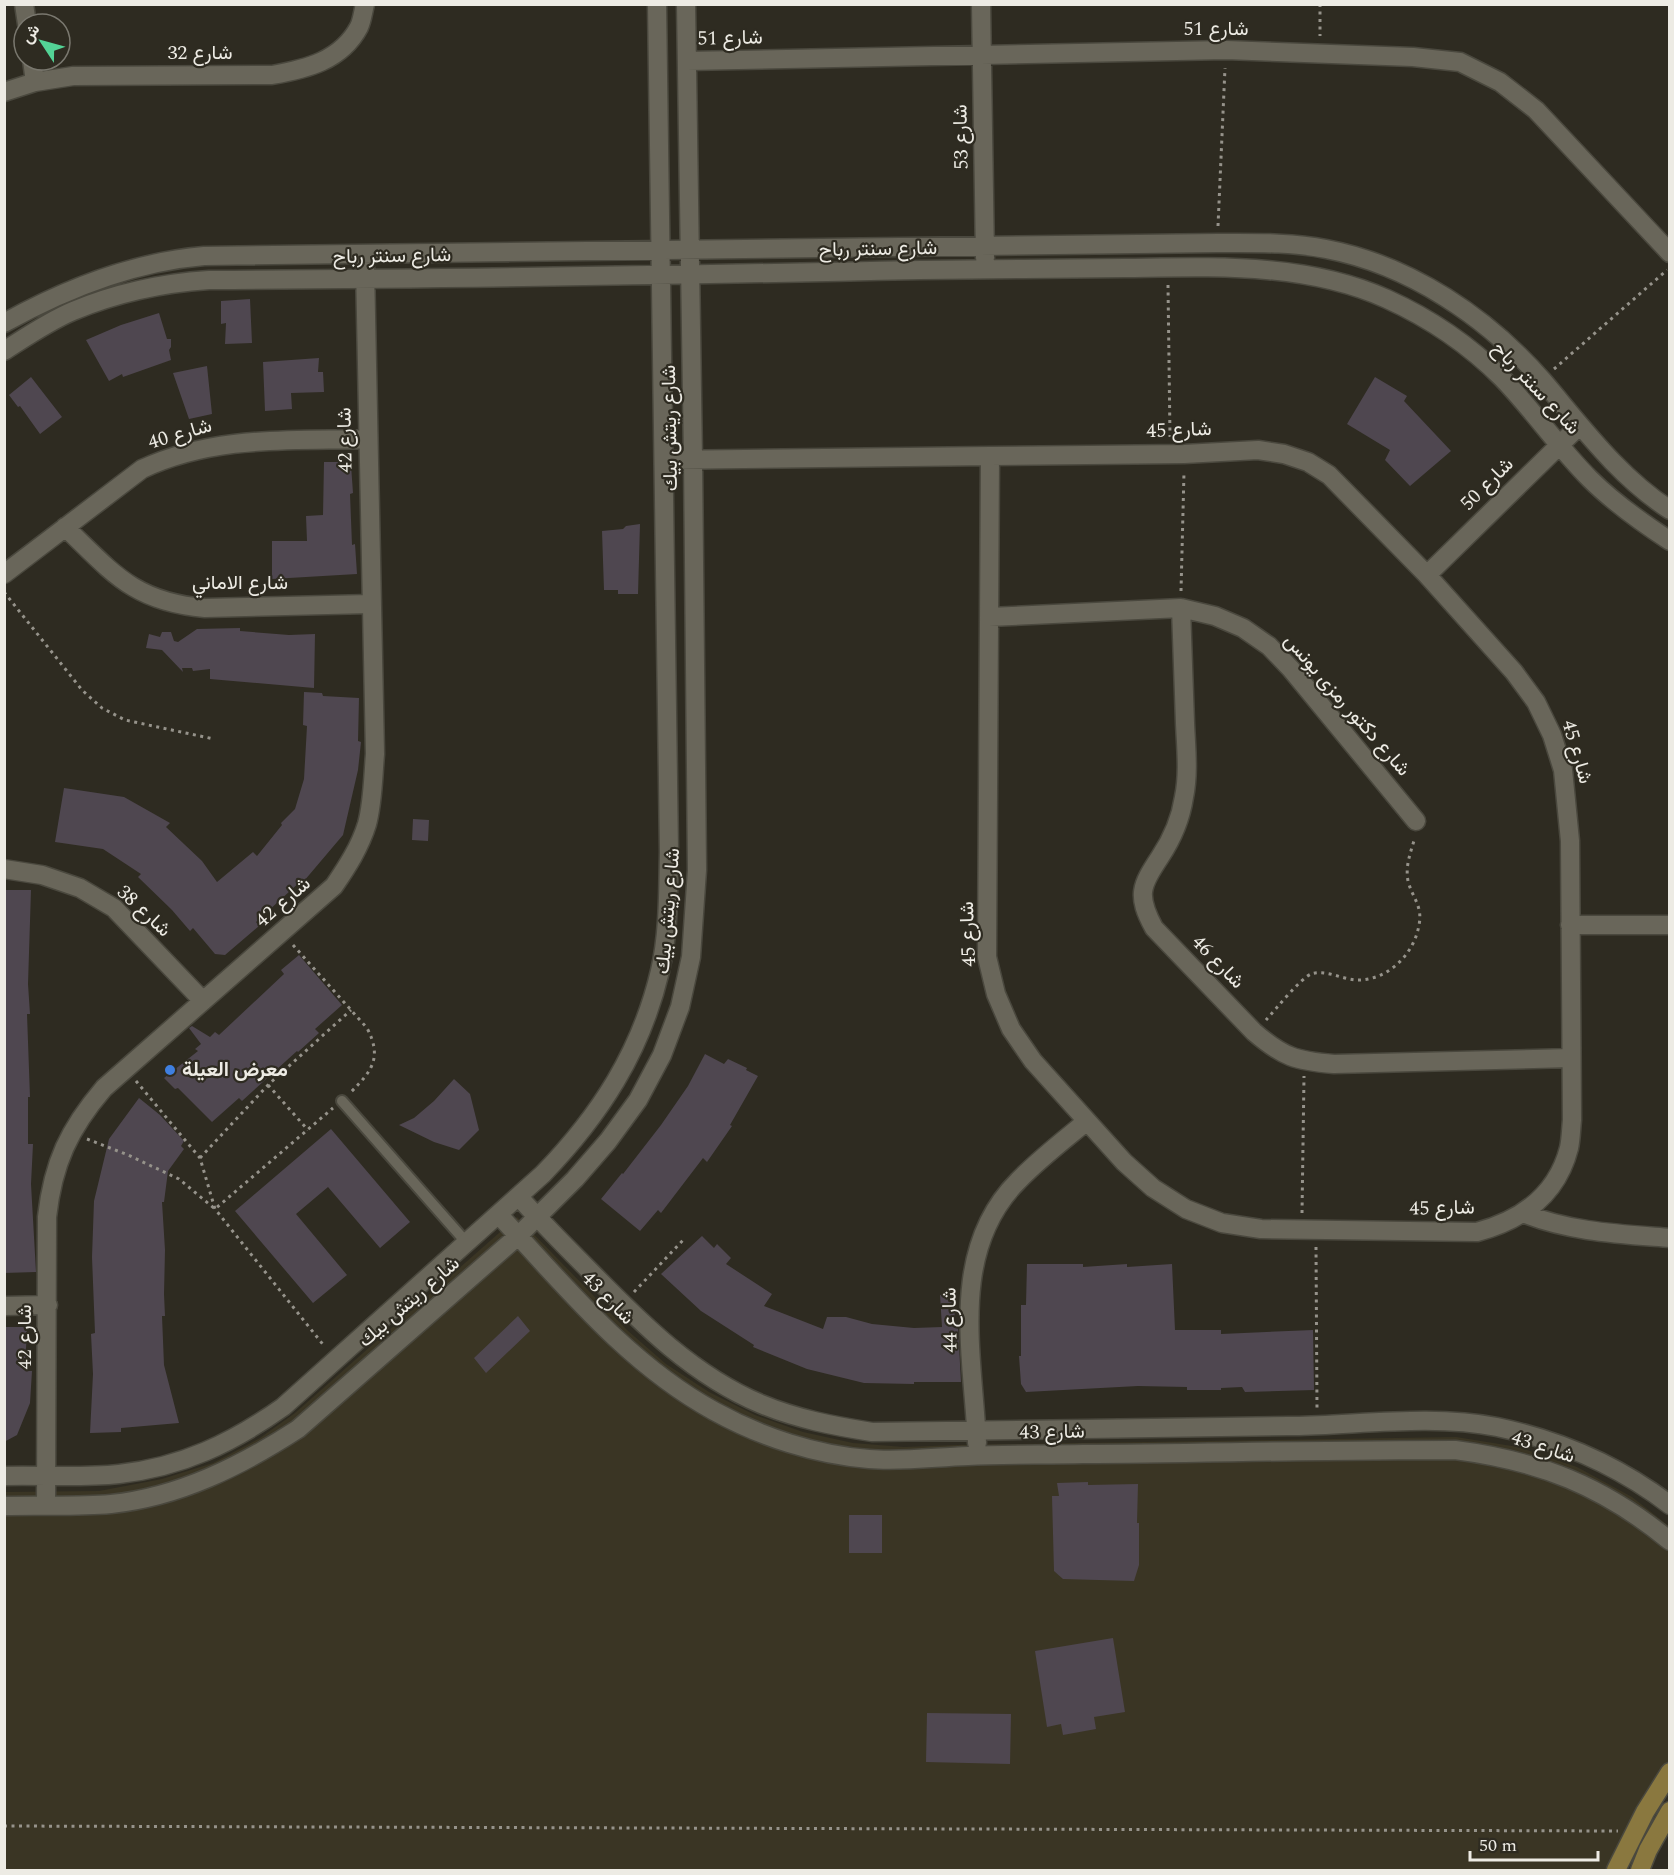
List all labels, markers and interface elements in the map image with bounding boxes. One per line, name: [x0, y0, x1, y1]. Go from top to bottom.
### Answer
north arrow: [12, 12, 72, 72]
street label: شارع 51: [1183, 14, 1249, 44]
text: ش: [15, 19, 46, 49]
street label: شارع 51: [697, 22, 763, 54]
street label: شارع 32: [167, 38, 233, 68]
street label: شارع 53: [945, 104, 977, 170]
street label: شارع سنتر رباح: [818, 233, 938, 265]
street label: شارع سنتر رباح: [332, 240, 452, 272]
street label: شارع سنتر رباح: [1485, 334, 1587, 442]
street label: شارع ريتش بيك: [654, 364, 686, 492]
street label: شارع 42: [329, 407, 361, 473]
street label: شارع 40: [145, 411, 215, 457]
street label: شارع 45: [1146, 414, 1212, 446]
street label: شارع 50: [1453, 450, 1521, 518]
street label: شارع الاماني: [192, 568, 288, 599]
street label: شارع دكتور رمزى يونس: [1276, 627, 1418, 783]
street label: شارع 45: [1554, 717, 1600, 787]
street label: شارع ريتش بيك: [648, 847, 688, 975]
street label: شارع 42: [249, 869, 317, 935]
street label: شارع 38: [110, 878, 178, 944]
street label: شارع 45: [952, 901, 984, 967]
street label: شارع 46: [1185, 928, 1251, 996]
place label: معرض العيلة: [182, 1055, 288, 1085]
marker: معرض العيلة: [163, 1063, 177, 1077]
street label: شارع 45: [1409, 1192, 1475, 1224]
street label: شارع ريتش بيك: [351, 1249, 467, 1355]
street label: شارع 43: [575, 1264, 641, 1332]
street label: شارع 44: [934, 1287, 966, 1353]
street label: شارع 42: [10, 1304, 40, 1370]
street label: شارع 43: [1019, 1416, 1085, 1448]
street label: شارع 43: [1507, 1423, 1579, 1471]
scale bar: [1470, 1824, 1598, 1862]
text: 50 m: [1479, 1832, 1517, 1859]

